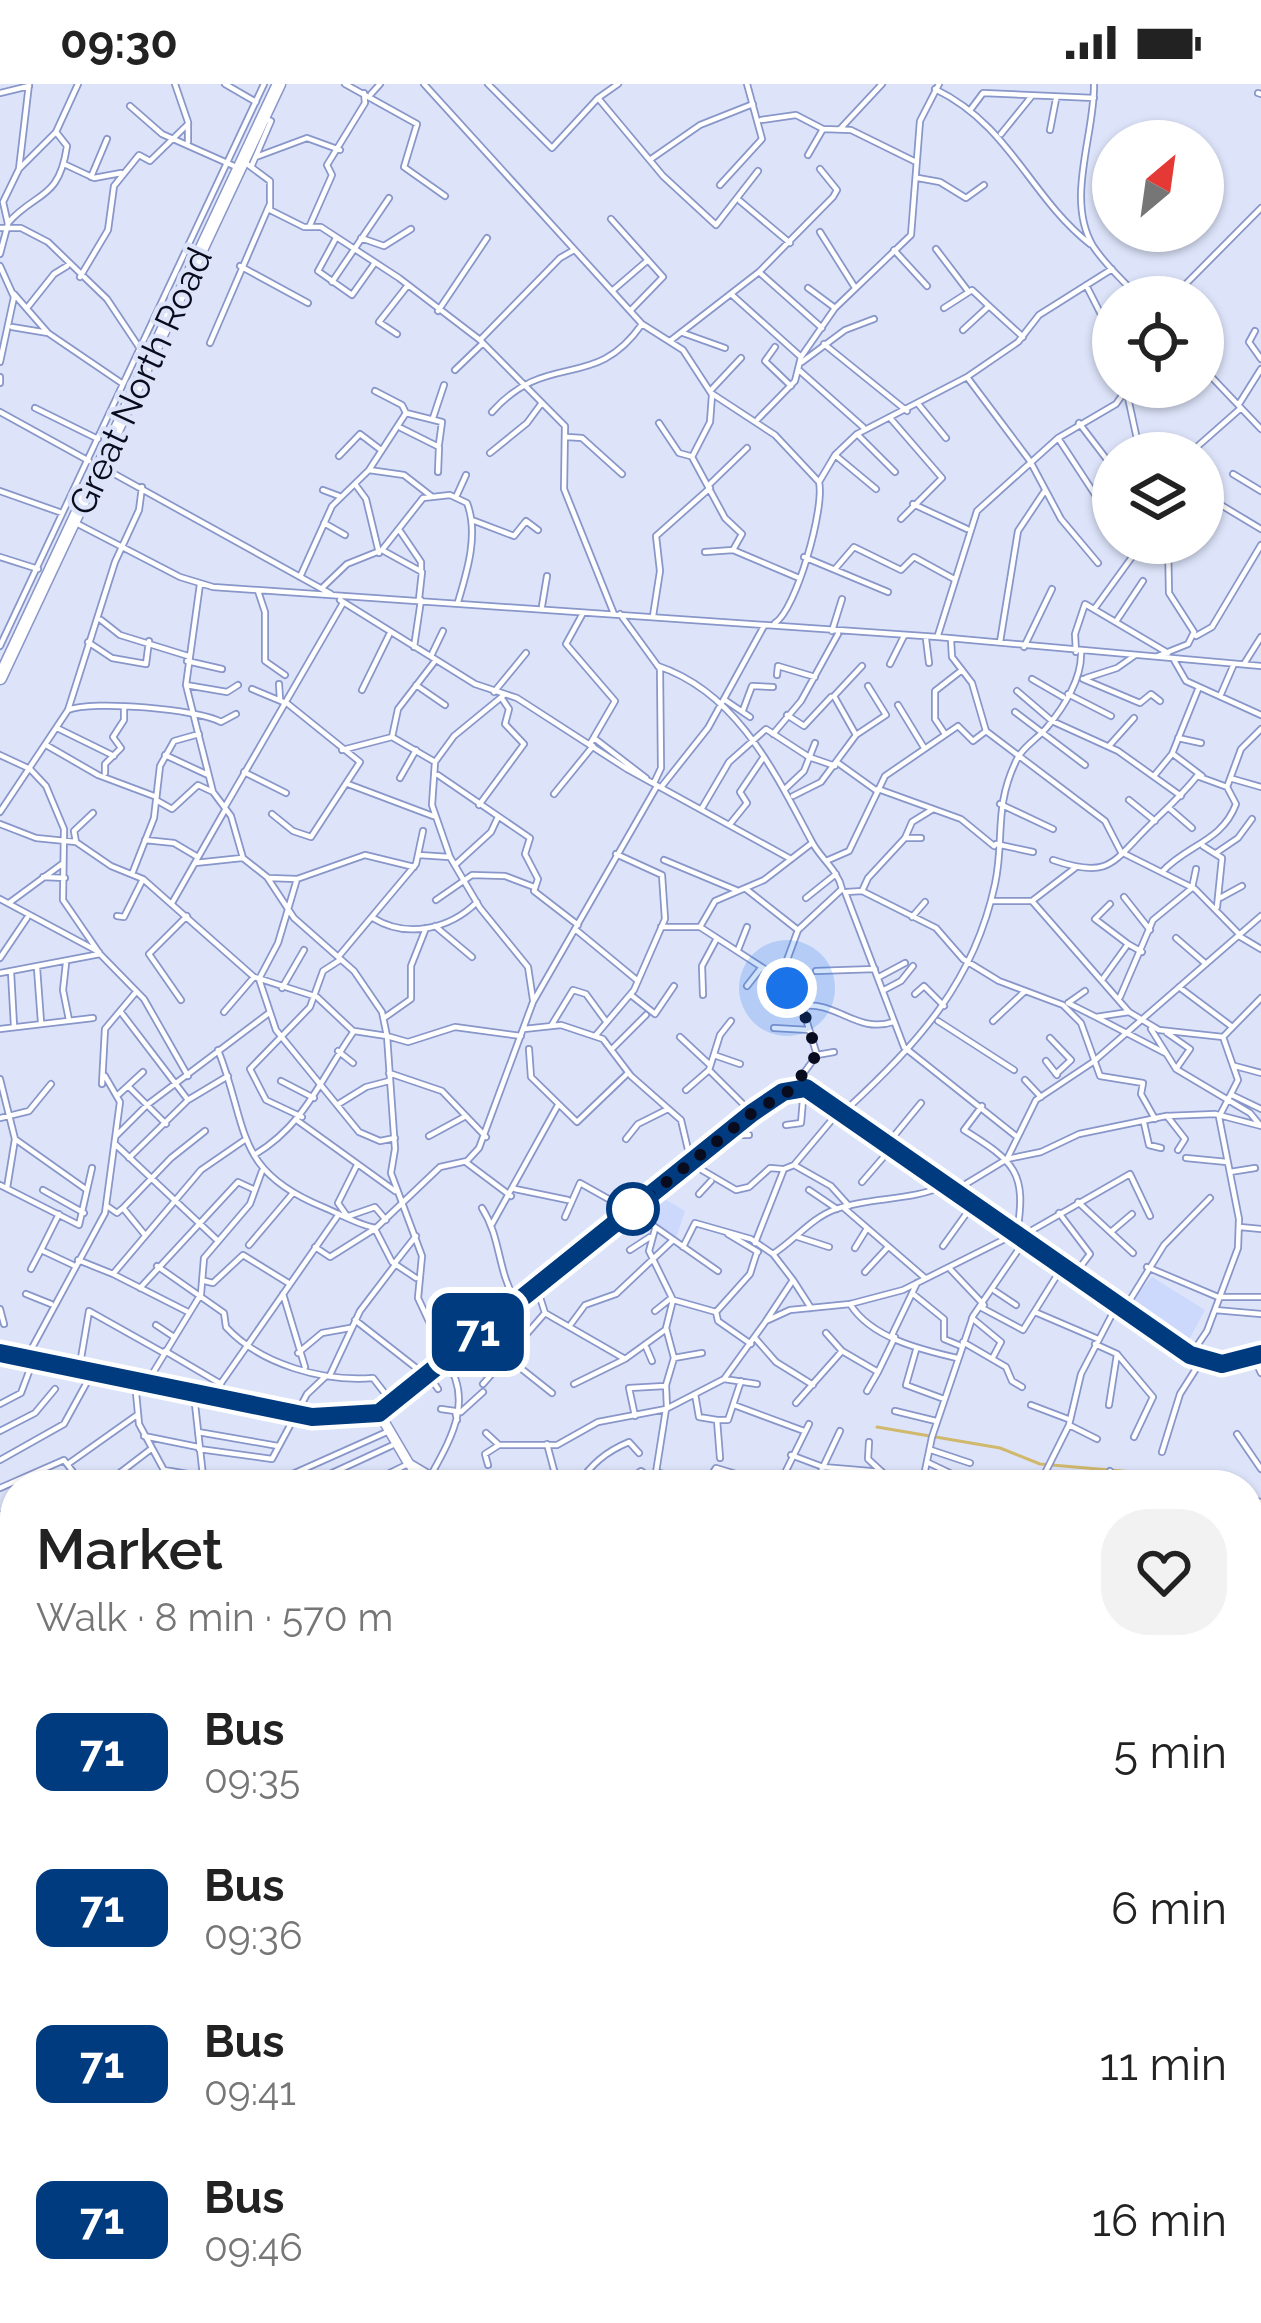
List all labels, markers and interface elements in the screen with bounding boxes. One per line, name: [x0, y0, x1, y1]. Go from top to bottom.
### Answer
text: 09:30: [60, 16, 178, 69]
north arrow: [1092, 120, 1224, 252]
map controls: [1092, 120, 1224, 564]
street label: Great North Road: [60, 241, 220, 521]
button: locate: [1092, 276, 1224, 408]
button: layers: [1092, 432, 1224, 564]
your location: [757, 958, 817, 1018]
unlabelled marker: [608, 1184, 658, 1234]
line badge: 71: [424, 1293, 532, 1371]
text: 71: [456, 1307, 500, 1356]
button: heart: [1101, 1509, 1227, 1635]
text: Market: [36, 1515, 223, 1582]
text: Walk · 8 min · 570 m: [36, 1594, 393, 1640]
text: Bus: [204, 1703, 285, 1756]
text: 5 min: [1114, 1726, 1227, 1779]
text: 71: [80, 1727, 124, 1776]
text: 09:35: [204, 1756, 300, 1802]
text: Bus: [204, 1859, 285, 1912]
text: 6 min: [1111, 1882, 1227, 1935]
text: 71: [80, 1883, 124, 1932]
text: 09:36: [204, 1912, 302, 1958]
text: Bus: [204, 2015, 285, 2068]
text: 11 min: [1100, 2038, 1227, 2091]
text: 71: [80, 2039, 124, 2088]
text: 09:41: [204, 2068, 296, 2114]
text: Bus: [204, 2171, 285, 2224]
text: 16 min: [1092, 2194, 1227, 2247]
text: 71: [80, 2195, 124, 2244]
text: 09:46: [204, 2224, 303, 2270]

